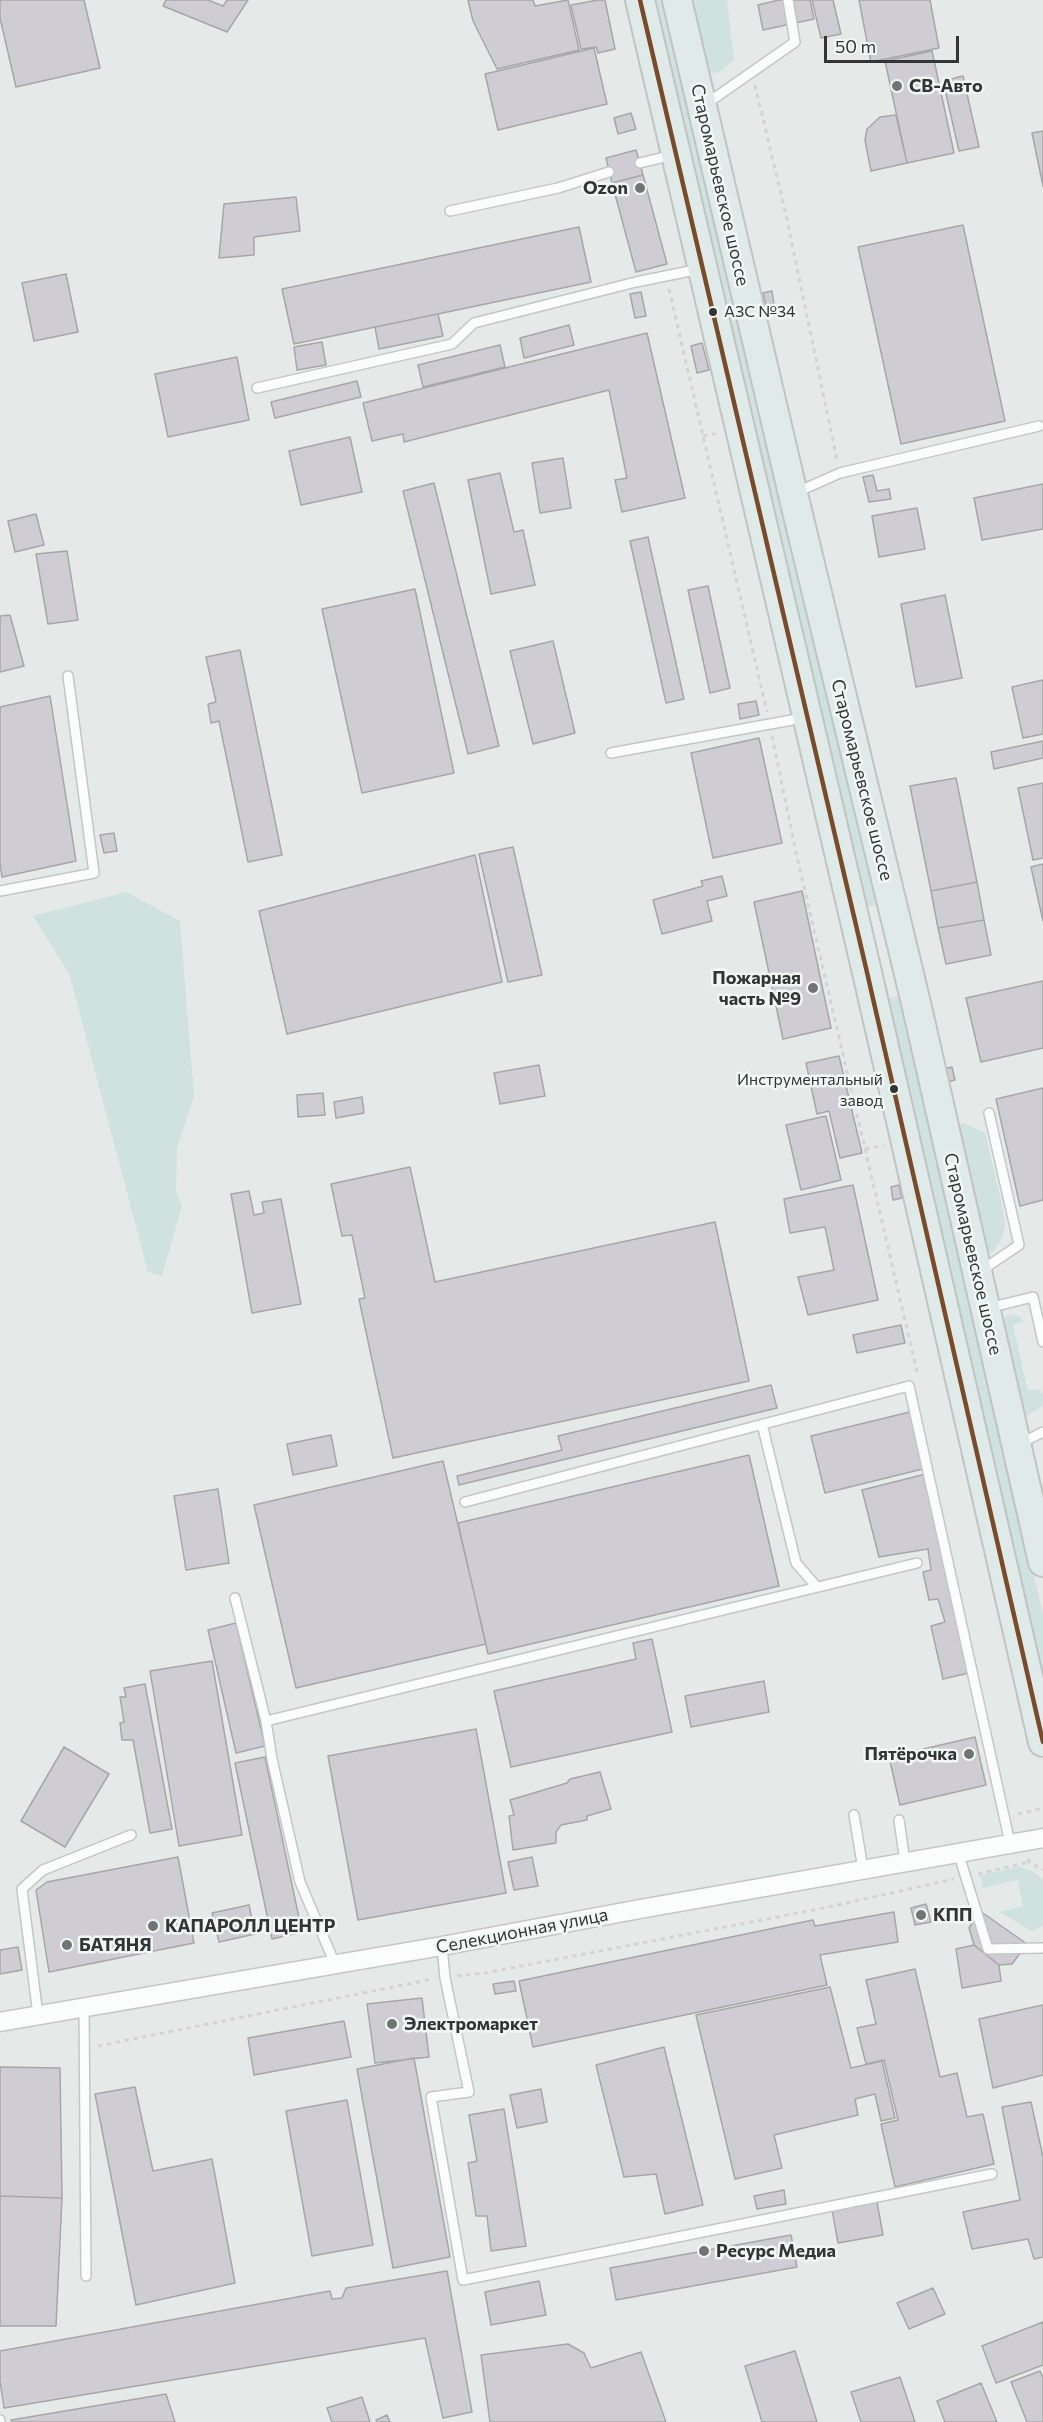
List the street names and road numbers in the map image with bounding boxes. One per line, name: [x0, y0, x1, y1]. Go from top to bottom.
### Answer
street label: Старомарьевское шоссе: [686, 82, 754, 288]
street label: Старомарьевское шоссе: [826, 677, 898, 883]
street label: Старомарьевское шоссе: [939, 1151, 1007, 1357]
street label: Селекционная улица: [434, 1904, 610, 1958]

